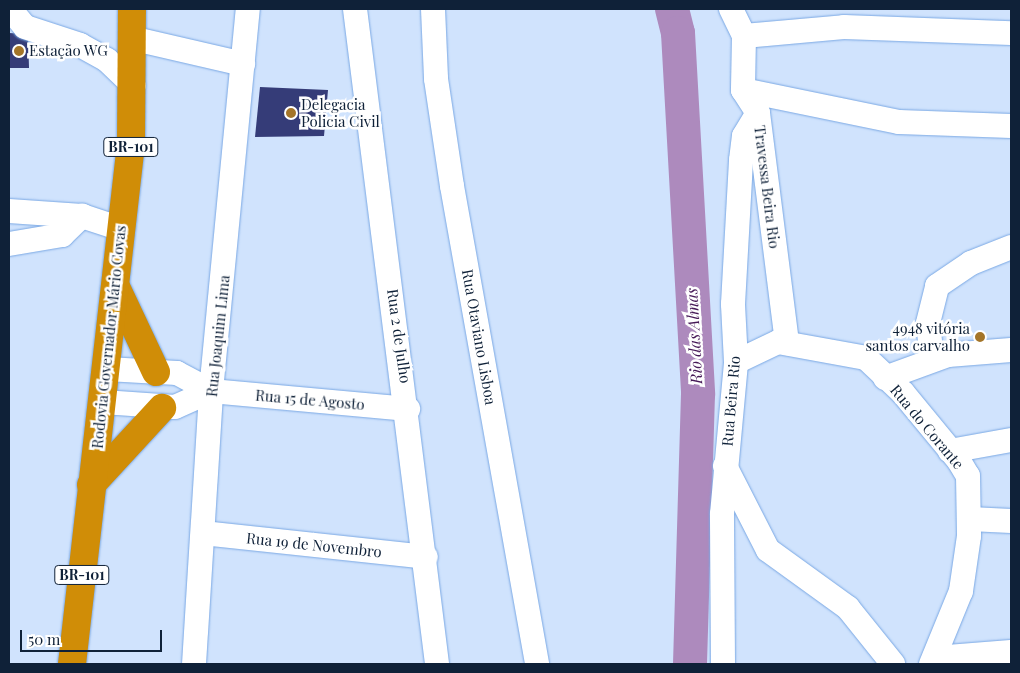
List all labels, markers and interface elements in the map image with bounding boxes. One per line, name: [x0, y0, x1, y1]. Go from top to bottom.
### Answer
place label: Estação WG: [29, 42, 108, 60]
marker: Estação WG: [13, 45, 25, 57]
place label: Delegacia Policia Civil: [301, 95, 380, 130]
marker: Delegacia Policia Civil: [285, 107, 297, 119]
street label: Travessa Beira Rio: [750, 124, 784, 250]
road number: BR-101: [102, 136, 160, 158]
street label: Rodovia Governador Mário Covas: [88, 224, 130, 450]
street label: Rua Otaviano Lisboa: [458, 268, 500, 406]
street label: Rua Joaquim Lima: [203, 274, 233, 398]
water label: Rio das Almas: [682, 287, 706, 385]
street label: Rua 2 de Julho: [383, 288, 415, 384]
place label: 4948 vitória santos carvalho: [865, 319, 970, 354]
marker: 4948 vitória santos carvalho: [974, 331, 986, 343]
street label: Rua Beira Rio: [718, 355, 744, 447]
street label: Rua do Corante: [886, 381, 968, 473]
street label: Rua 15 de Agosto: [254, 386, 366, 414]
street label: Rua 19 de Novembro: [245, 529, 383, 561]
road number: BR-101: [53, 564, 111, 586]
scale bar: [22, 620, 165, 652]
text: 50 m: [28, 629, 60, 649]

